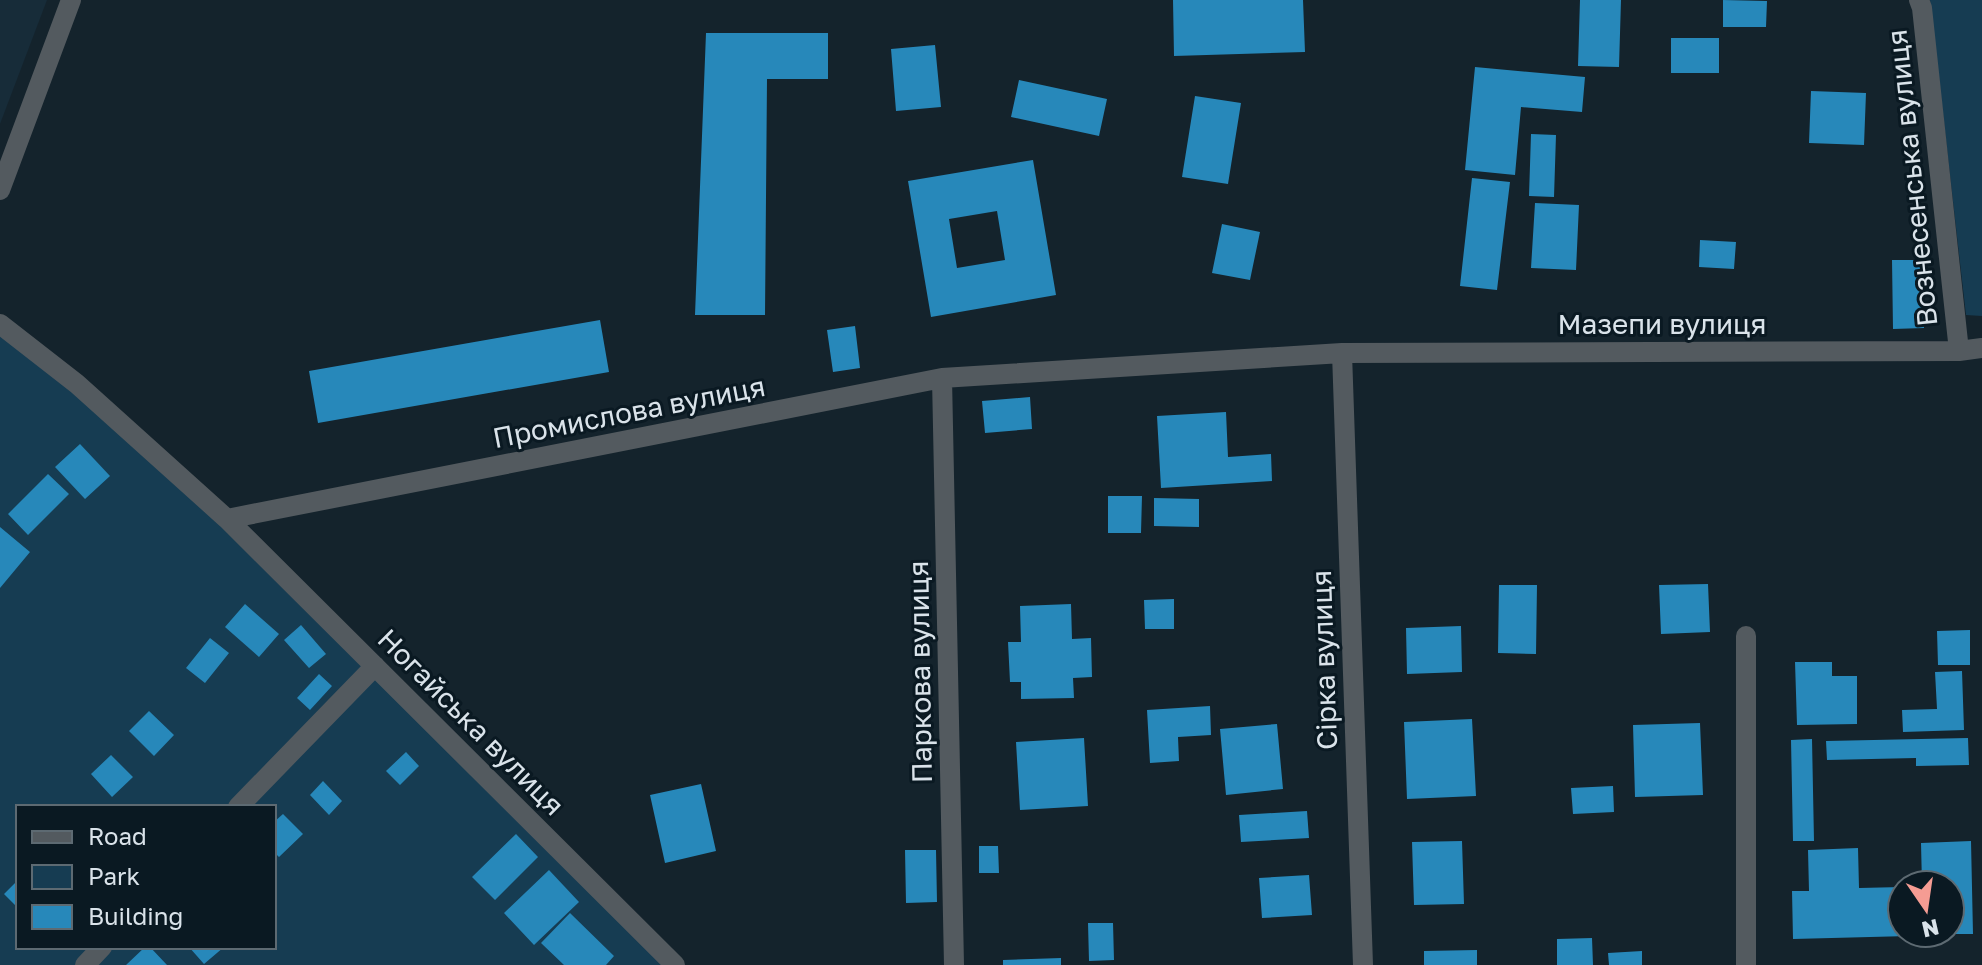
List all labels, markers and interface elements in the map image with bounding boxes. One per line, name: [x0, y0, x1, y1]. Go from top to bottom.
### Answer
street label: Вознесенська вулиця: [1880, 28, 1943, 328]
street label: Мазепи вулиця: [1557, 307, 1767, 340]
street label: Промислова вулиця: [490, 369, 768, 454]
street label: Паркова вулиця: [901, 561, 938, 784]
street label: Сірка вулиця: [1304, 570, 1343, 750]
street label: Ногайська вулиця: [372, 622, 571, 821]
legend: [16, 805, 276, 949]
text: Road: [88, 821, 147, 850]
text: Park: [88, 861, 140, 890]
north arrow: [1886, 869, 1966, 949]
text: Building: [88, 901, 183, 930]
text: N: [1919, 914, 1942, 944]

